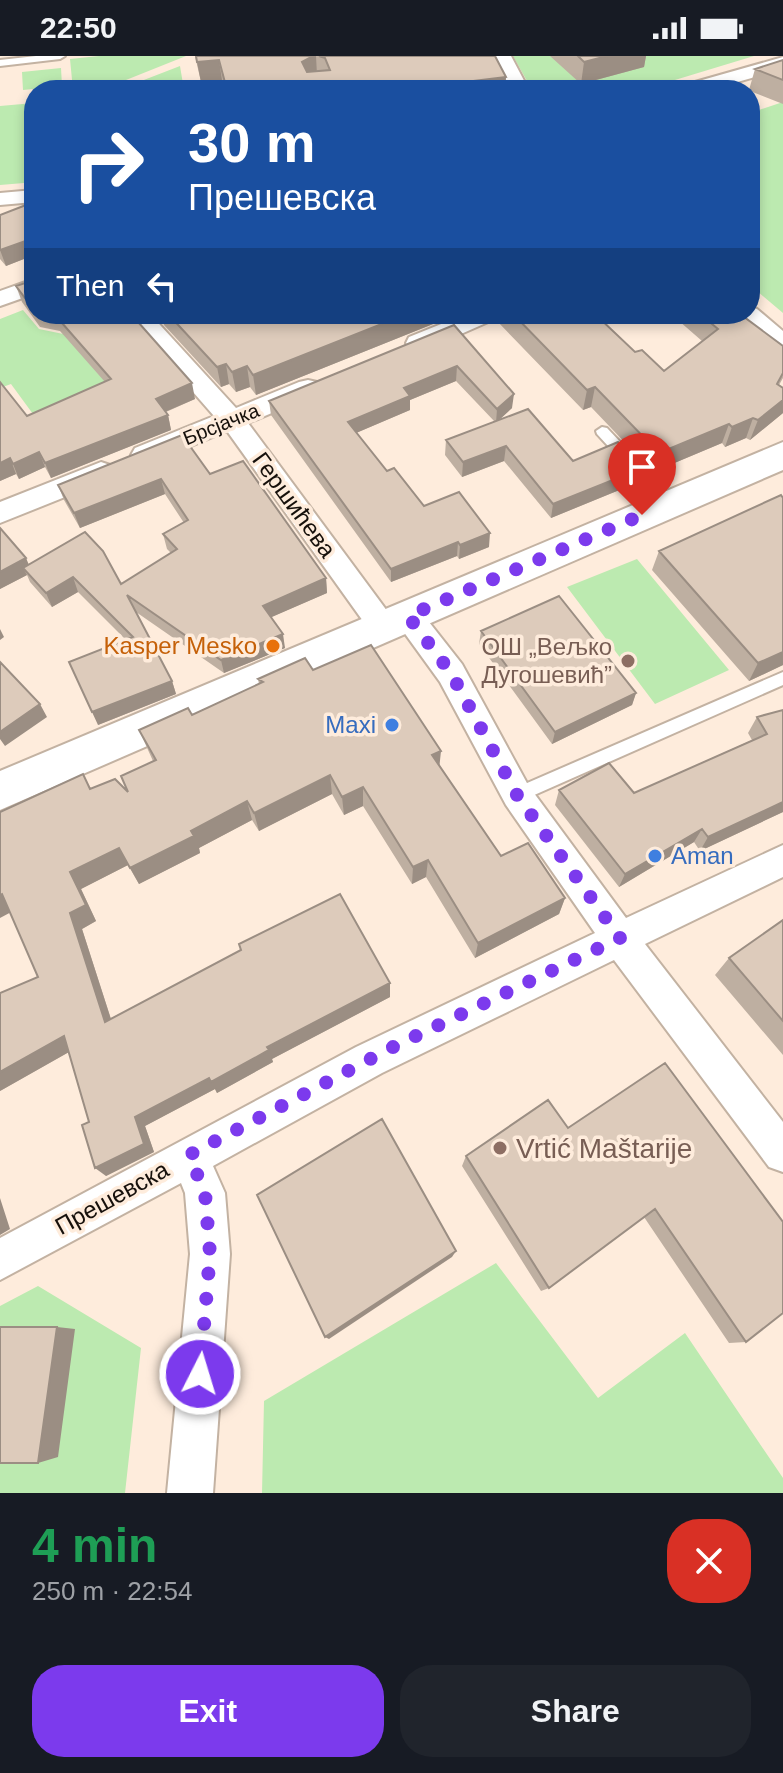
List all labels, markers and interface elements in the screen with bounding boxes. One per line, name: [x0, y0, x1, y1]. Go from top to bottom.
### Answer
text: 22:50: [40, 11, 117, 44]
text: 30 m: [188, 111, 316, 174]
icon: right: [56, 112, 160, 216]
text: Прешевска: [188, 177, 376, 218]
icon: left: [140, 264, 184, 308]
text: Then: [56, 269, 124, 302]
street label: Брсјачка: [180, 398, 263, 449]
pin: [608, 433, 676, 515]
icon: arrive: [620, 445, 664, 489]
street label: Гершићева: [247, 447, 342, 563]
place label: Kasper Mesko: [104, 632, 257, 659]
place label: ОШ „Вељко Дугошевић”: [481, 633, 612, 688]
marker: Kasper Mesko: [264, 637, 282, 655]
marker: ОШ „Вељко Дугошевић”: [619, 652, 637, 670]
place label: Maxi: [325, 711, 376, 738]
marker: Maxi: [383, 716, 401, 734]
place label: Aman: [671, 842, 734, 869]
marker: Aman: [646, 847, 664, 865]
place label: Vrtić Maštarije: [516, 1133, 692, 1164]
marker: Vrtić Maštarije: [491, 1139, 509, 1157]
street label: Прешевска: [50, 1155, 174, 1240]
position arrow: [158, 1332, 242, 1416]
text: 4 min: [32, 1519, 157, 1572]
button: close: [667, 1519, 751, 1603]
text: 250 m · 22:54: [32, 1576, 192, 1606]
button: Exit: [32, 1665, 384, 1757]
button: Share: [400, 1665, 751, 1757]

